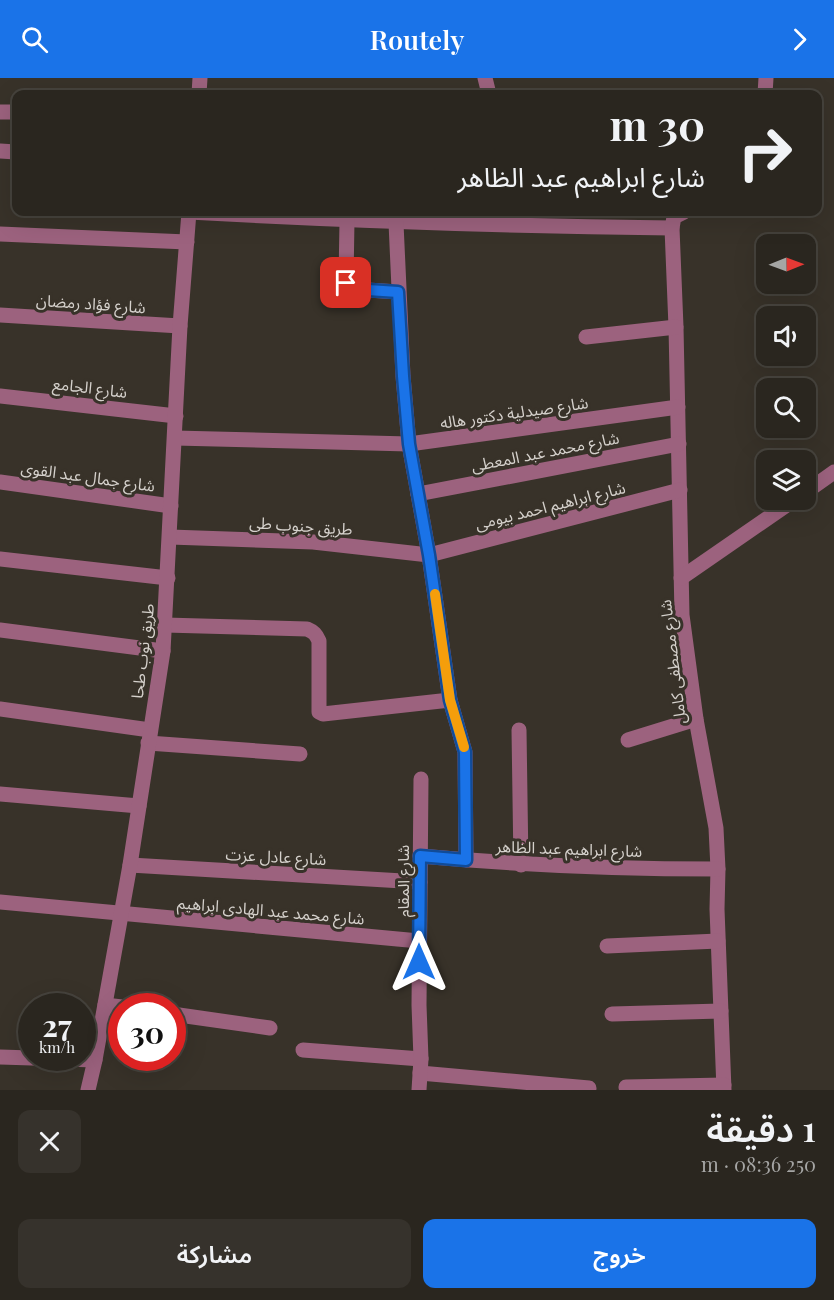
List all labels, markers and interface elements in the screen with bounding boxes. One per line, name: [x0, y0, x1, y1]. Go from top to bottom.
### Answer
text: Routely: [370, 21, 464, 57]
icon: search: [18, 23, 51, 56]
icon: forward: [783, 23, 816, 56]
text: 30 m: [610, 96, 705, 152]
icon: right: [726, 114, 804, 192]
text: شارع ابراهيم عبد الظاهر: [457, 158, 705, 194]
north arrow: [756, 234, 816, 294]
map controls: [756, 234, 816, 510]
pin: [320, 257, 371, 308]
icon: arrive: [329, 266, 362, 299]
street label: شارع فؤاد رمضان: [35, 289, 146, 320]
button: sound: [756, 306, 816, 366]
street label: شارع الجامع: [51, 372, 128, 405]
button: search: [756, 378, 816, 438]
street label: شارع صيدلية دكتور هاله: [439, 391, 590, 436]
street label: شارع محمد عبد المعطى: [469, 426, 621, 479]
button: layers: [756, 450, 816, 510]
street label: شارع جمال عبد القوى: [19, 456, 156, 499]
street label: شارع ابراهيم احمد بيومى: [473, 476, 628, 537]
street label: طريق جنوب طى: [249, 511, 353, 540]
street label: شارع مصطفى كامل: [654, 598, 693, 725]
street label: طريق نوب طحا: [126, 602, 159, 700]
street label: شارع ابراهيم عبد الظاهر: [494, 835, 643, 864]
street label: شارع عادل عزت: [225, 843, 327, 872]
street label: شارع المقام: [392, 845, 416, 917]
street label: شارع محمد عبد الهادى ابراهيم: [176, 891, 366, 932]
position arrow: [387, 930, 451, 994]
speed limit sign: 30: [108, 993, 186, 1071]
text: 27: [42, 1005, 72, 1045]
text: km/h: [39, 1037, 75, 1057]
text: 1 دقيقة: [706, 1103, 816, 1151]
button: close: [18, 1110, 81, 1173]
text: 250 m · 08:36: [701, 1150, 816, 1177]
button: مشاركة: [18, 1219, 411, 1288]
button: خروج: [423, 1219, 816, 1288]

